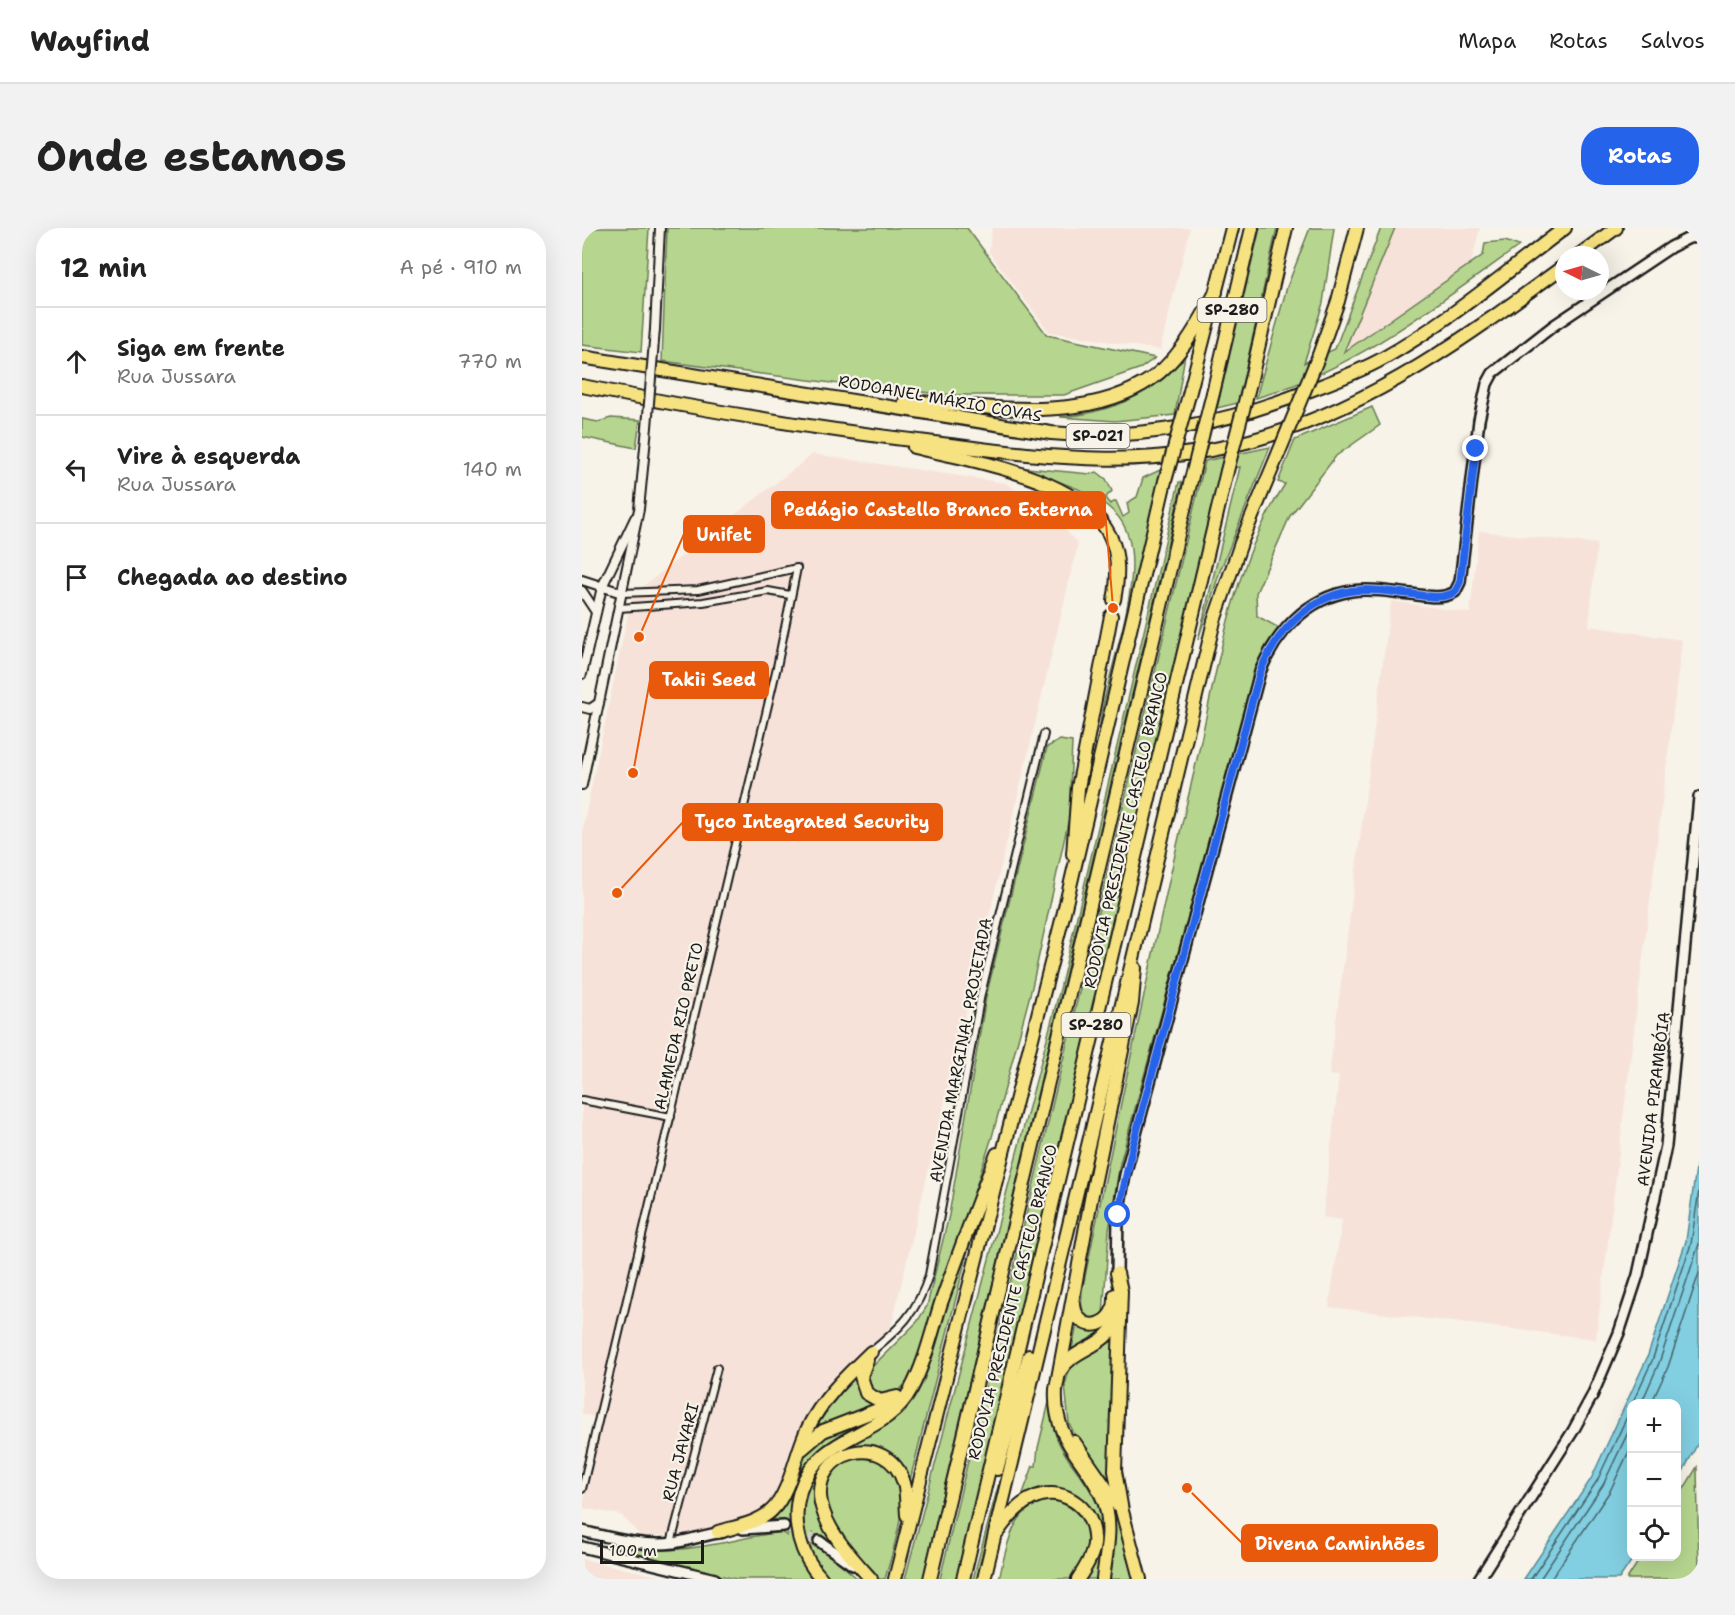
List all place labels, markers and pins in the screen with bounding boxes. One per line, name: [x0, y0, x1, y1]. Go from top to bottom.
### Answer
callout: Pedágio Castello Branco Externa: [772, 492, 1105, 528]
callout: Unifet: [684, 516, 764, 552]
callout: Takii Seed: [650, 662, 768, 698]
callout: Tyco Integrated Security: [683, 804, 942, 840]
callout: Divena Caminhões: [1242, 1525, 1437, 1561]

